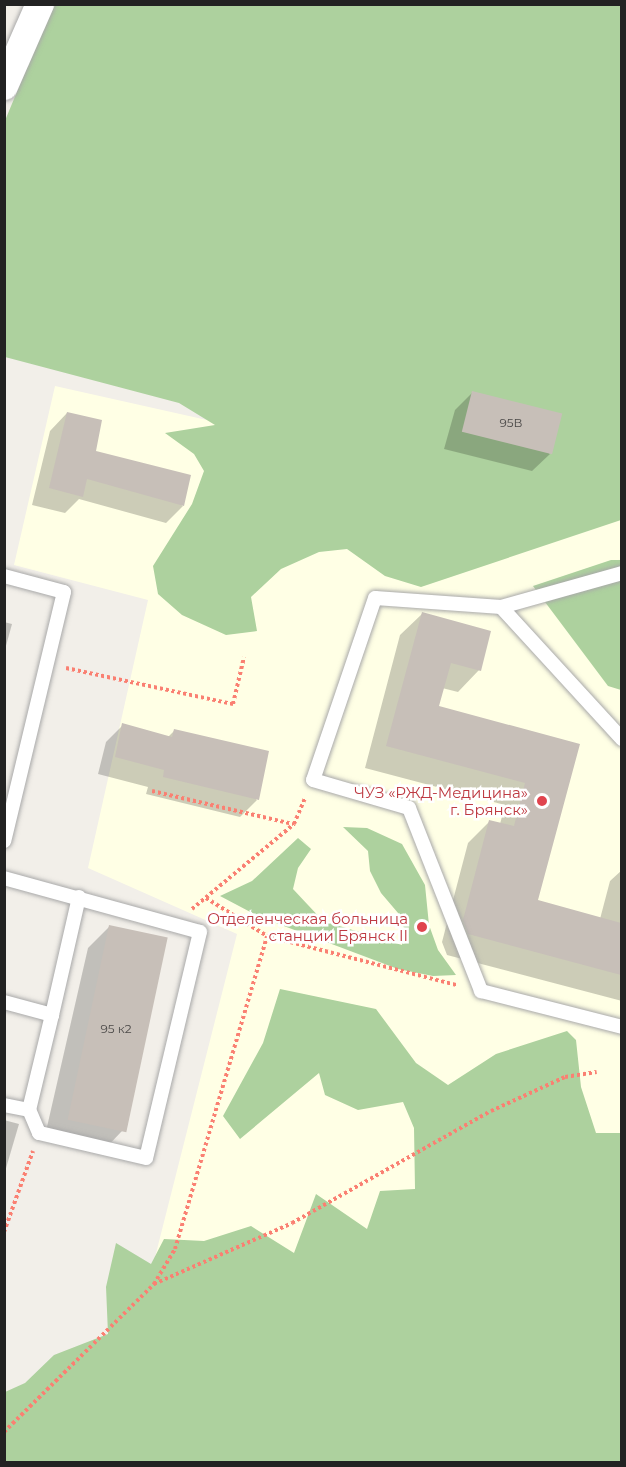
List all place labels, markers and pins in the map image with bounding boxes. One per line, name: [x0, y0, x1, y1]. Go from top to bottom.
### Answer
place label: ЧУЗ «РЖД-Медицина» г. Брянск»: [354, 783, 528, 818]
marker: ЧУЗ «РЖД-Медицина» г. Брянск»: [533, 792, 551, 810]
place label: Отделенческая больница станции Брянск II: [207, 909, 408, 944]
marker: Отделенческая больница станции Брянск II: [413, 918, 431, 936]

